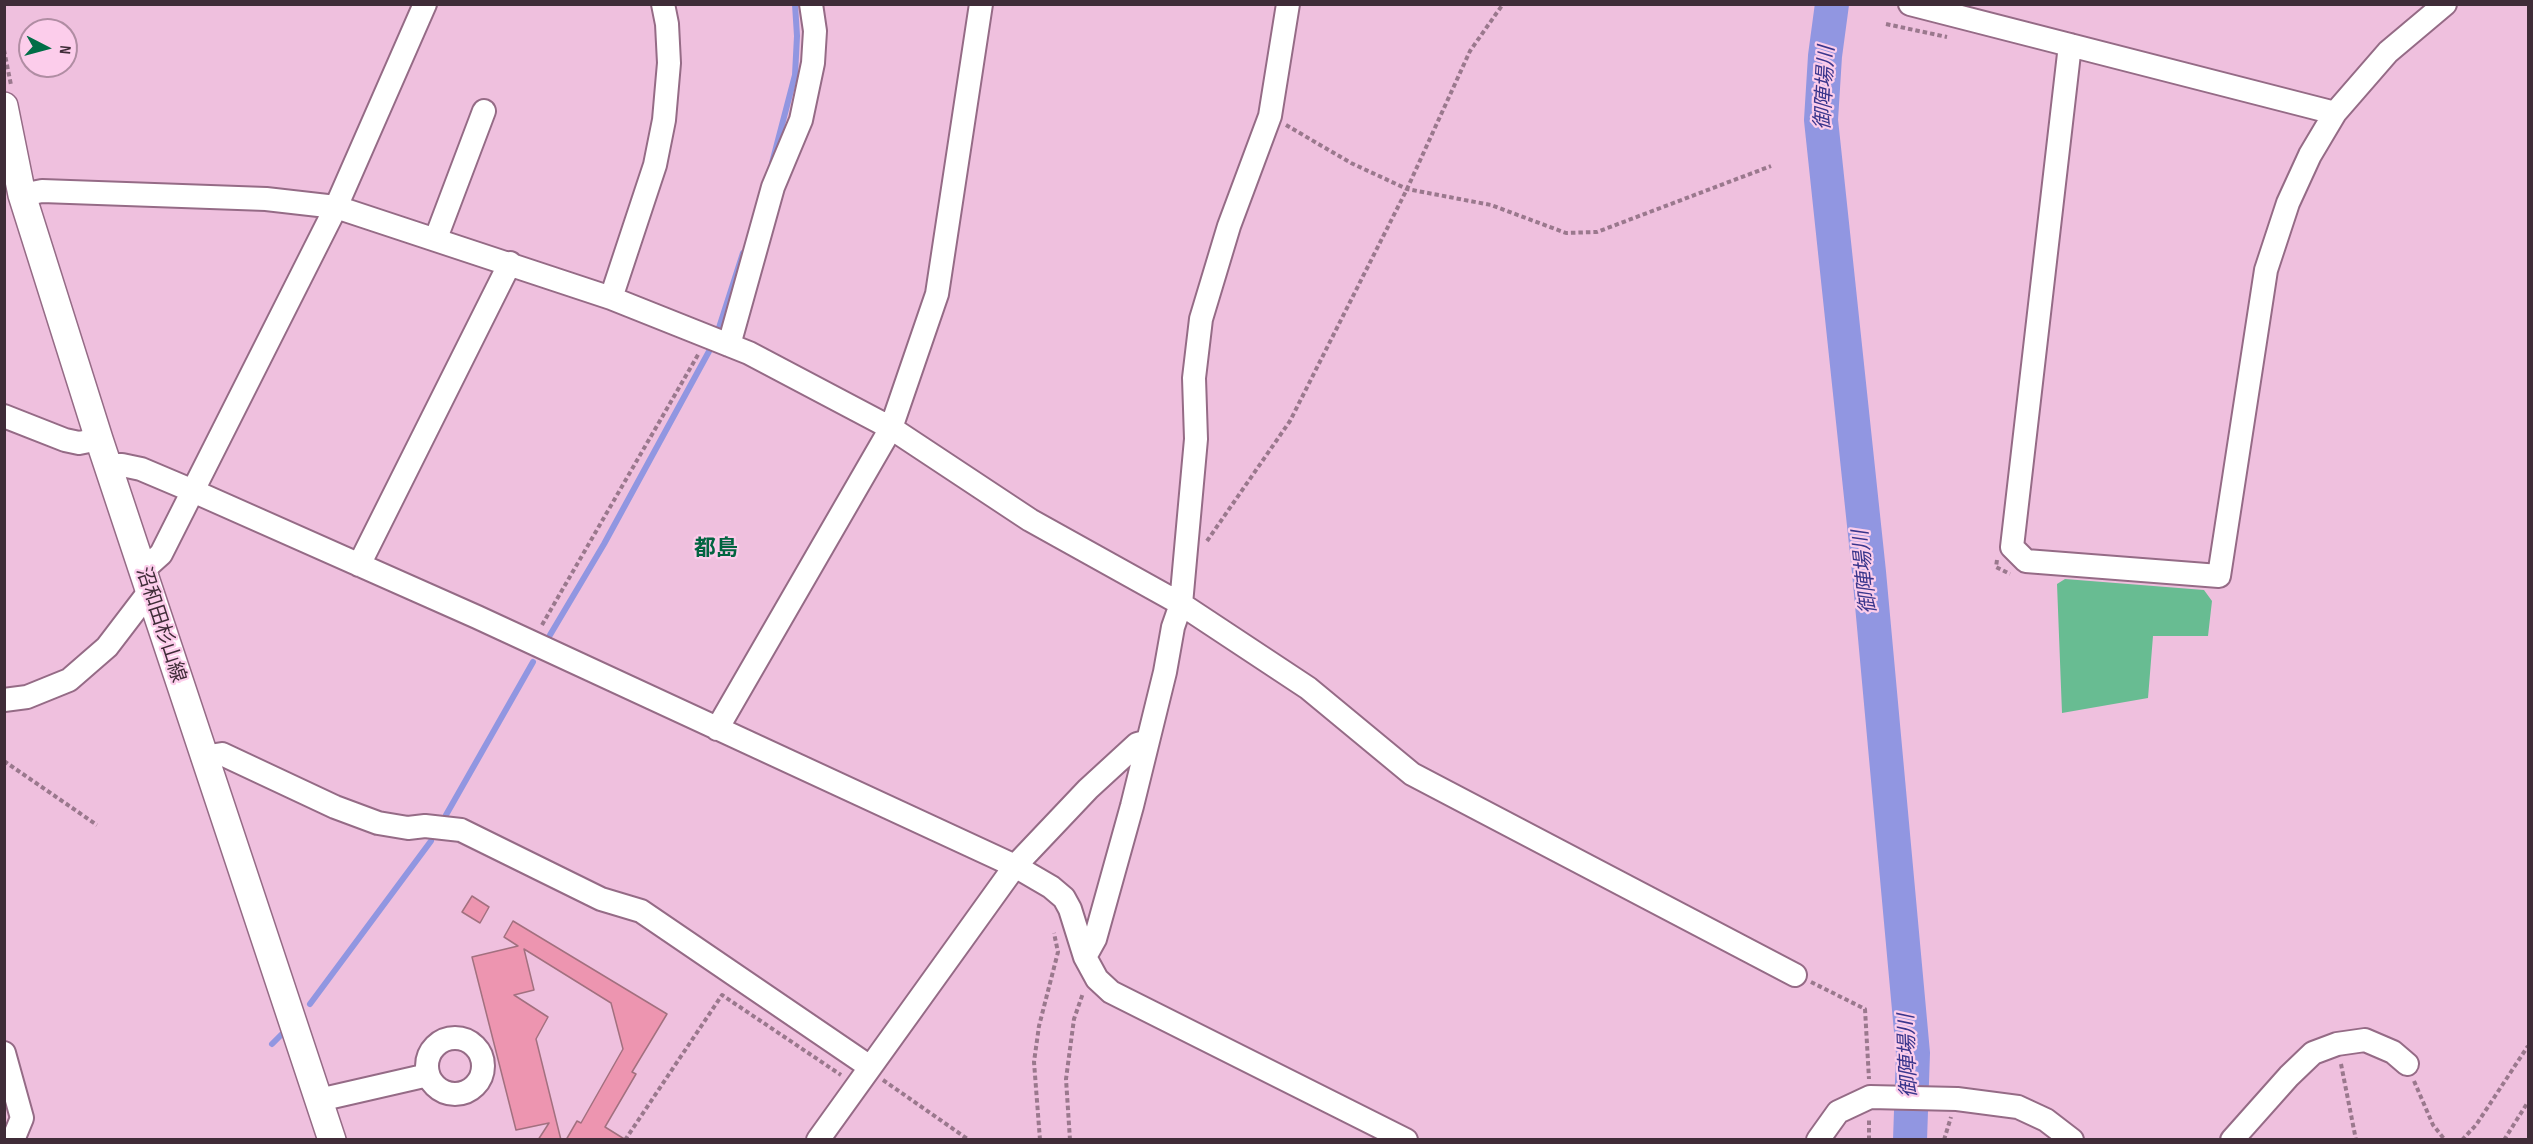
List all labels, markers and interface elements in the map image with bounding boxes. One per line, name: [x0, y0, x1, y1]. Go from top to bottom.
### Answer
north arrow: [18, 18, 78, 78]
text: N: [55, 44, 74, 55]
water label: 御陣場川: [1811, 45, 1841, 131]
water label: 御陣場川: [1849, 529, 1883, 615]
district label: 都島: [694, 536, 738, 562]
street label: 沼和田杉山線: [130, 564, 190, 686]
water label: 御陣場川: [1895, 1014, 1923, 1098]

